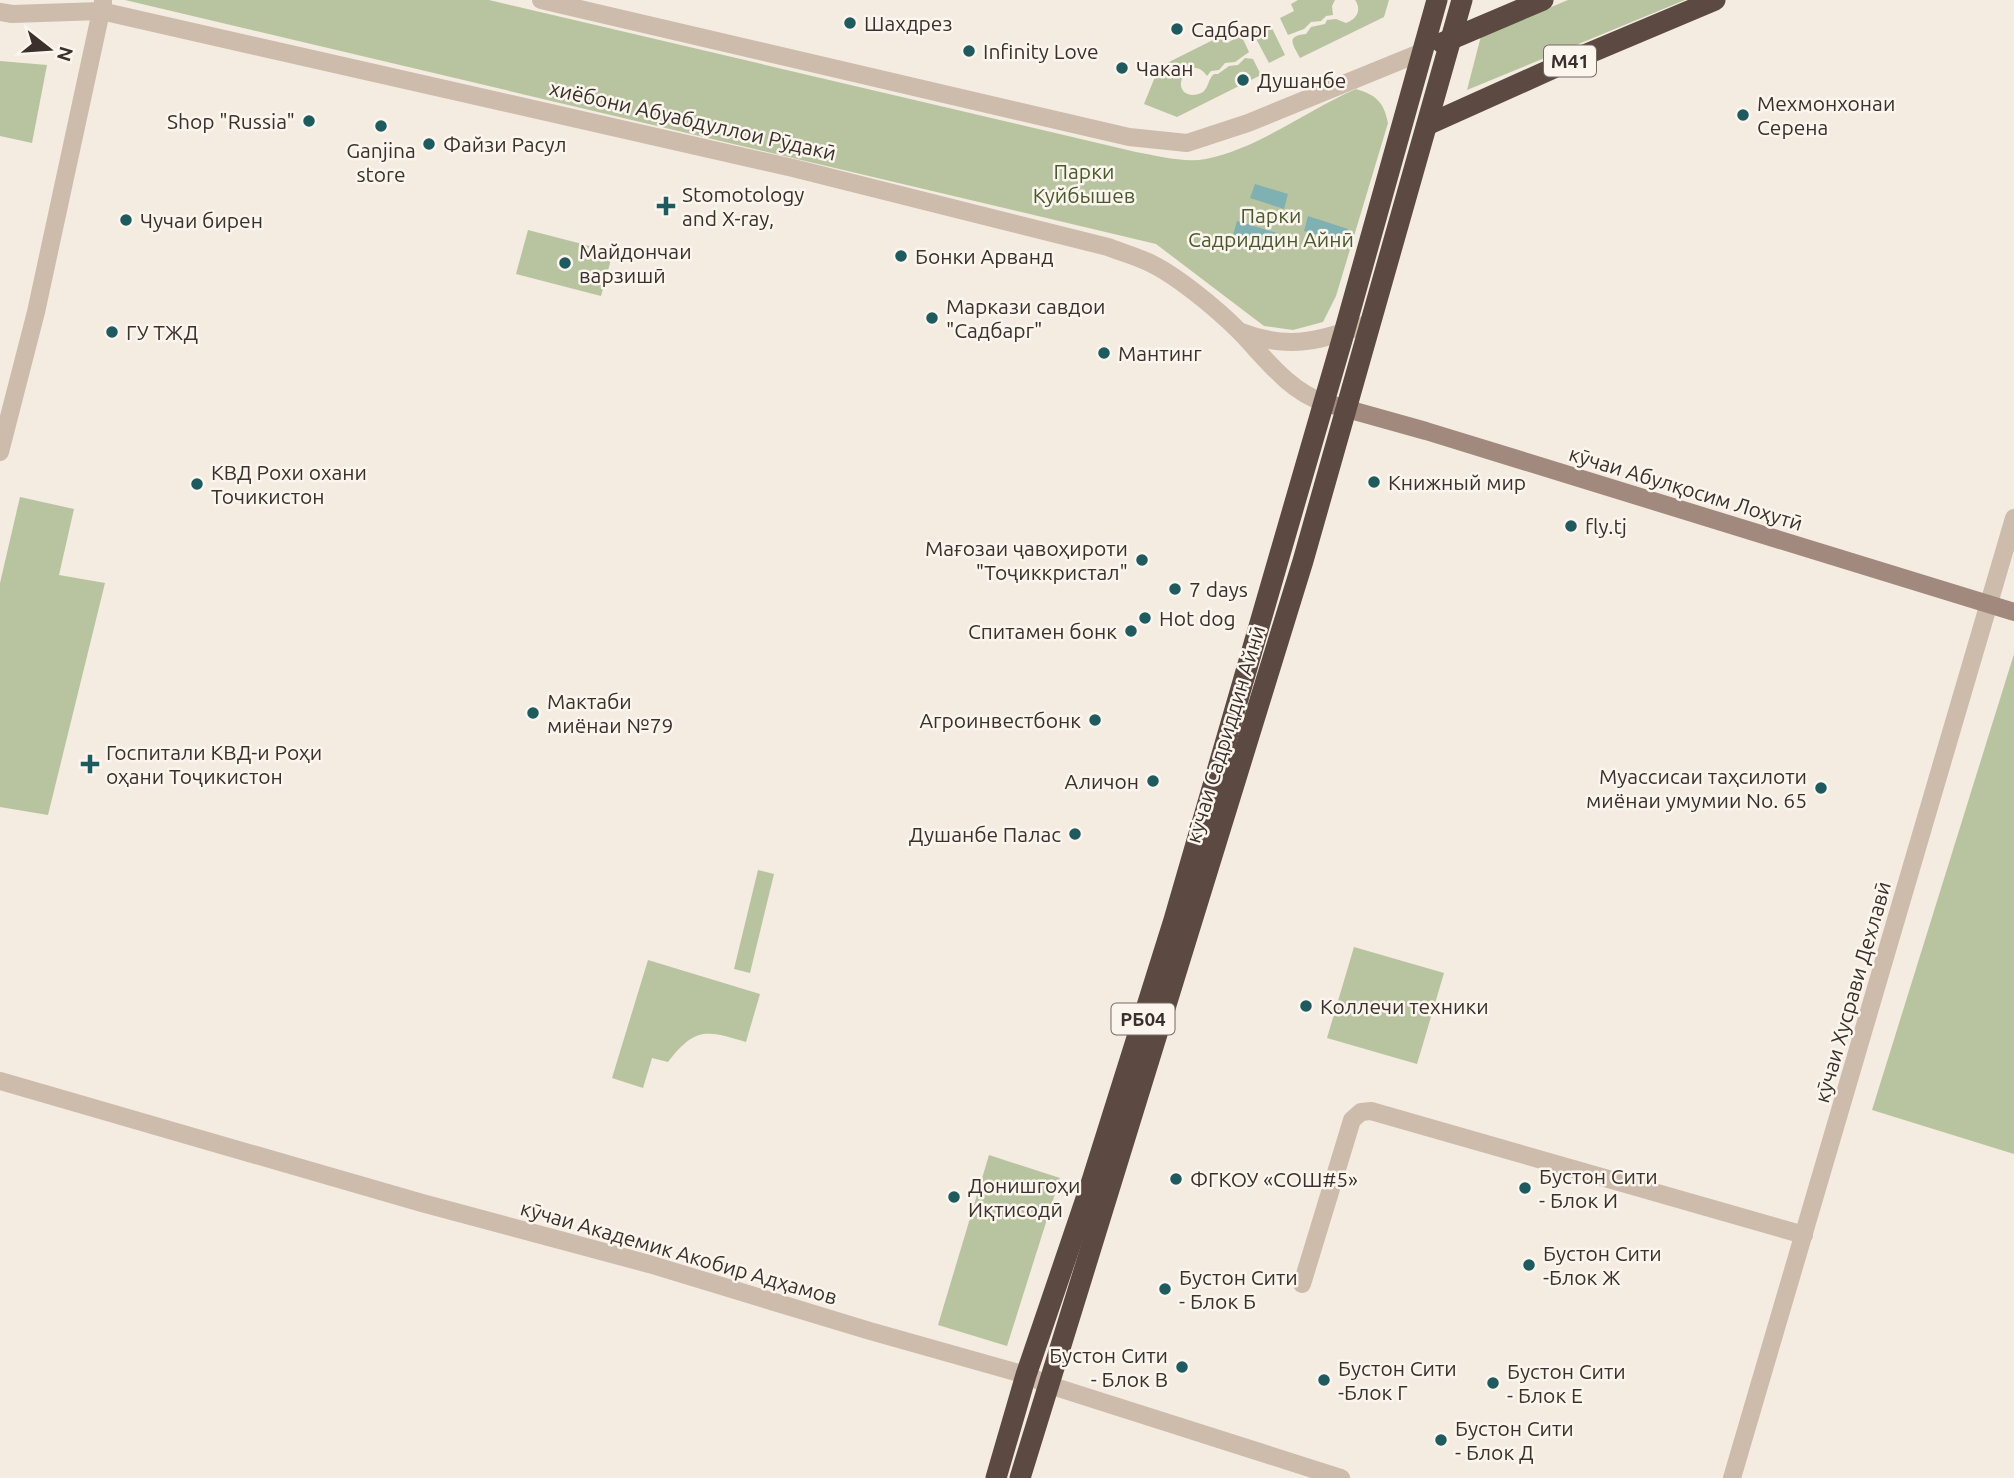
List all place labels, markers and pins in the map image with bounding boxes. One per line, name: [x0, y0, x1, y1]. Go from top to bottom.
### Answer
place label: Шахдрез: [864, 11, 953, 35]
marker: Шахдрез: [842, 15, 858, 31]
place label: Садбарг: [1191, 17, 1271, 41]
marker: Садбарг: [1169, 21, 1185, 37]
place label: Infinity Love: [983, 39, 1099, 63]
marker: Infinity Love: [961, 43, 977, 59]
place label: Чакан: [1136, 56, 1194, 80]
marker: Чакан: [1114, 60, 1130, 76]
place label: Душанбе: [1257, 68, 1346, 92]
marker: Душанбе: [1235, 72, 1251, 88]
place label: Мехмонхонаи Серена: [1757, 91, 1895, 139]
marker: Мехмонхонаи Серена: [1735, 107, 1751, 123]
place label: Shop "Russia": [167, 109, 295, 133]
marker: Shop "Russia": [301, 113, 317, 129]
marker: Ganjina store: [373, 118, 389, 134]
place label: Файзи Расул: [443, 132, 567, 156]
marker: Файзи Расул: [421, 136, 437, 152]
place label: Ganjina store: [346, 138, 416, 186]
place label: Stomotology and X-ray,: [682, 182, 804, 230]
marker: Stomotology and X-ray,: [656, 196, 676, 216]
place label: Чучаи бирен: [140, 208, 263, 232]
marker: Чучаи бирен: [118, 212, 134, 228]
place label: Майдончаи варзишӣ: [579, 239, 692, 287]
place label: Бонки Арванд: [915, 244, 1053, 268]
marker: Бонки Арванд: [893, 248, 909, 264]
marker: Майдончаи варзишӣ: [557, 255, 573, 271]
place label: Маркази савдои "Садбарг": [946, 294, 1105, 342]
marker: Маркази савдои "Садбарг": [924, 310, 940, 326]
place label: ГУ ТЖД: [126, 320, 198, 344]
marker: ГУ ТЖД: [104, 324, 120, 340]
place label: Мантинг: [1118, 341, 1202, 365]
marker: Мантинг: [1096, 345, 1112, 361]
place label: КВД Рохи охани Точикистон: [211, 460, 367, 508]
place label: Книжный мир: [1388, 470, 1526, 494]
marker: Книжный мир: [1366, 474, 1382, 490]
marker: КВД Рохи охани Точикистон: [189, 476, 205, 492]
place label: fly.tj: [1585, 514, 1627, 538]
marker: fly.tj: [1563, 518, 1579, 534]
place label: Мағозаи ҷавоҳироти "Тоҷиккристал": [925, 536, 1128, 584]
marker: Мағозаи ҷавоҳироти "Тоҷиккристал": [1134, 552, 1150, 568]
place label: 7 days: [1189, 577, 1248, 601]
marker: 7 days: [1167, 581, 1183, 597]
place label: Hot dog: [1159, 606, 1236, 630]
marker: Hot dog: [1137, 610, 1153, 626]
place label: Спитамен бонк: [968, 619, 1117, 643]
marker: Спитамен бонк: [1123, 623, 1139, 639]
place label: Мактаби миёнаи №79: [547, 689, 673, 737]
marker: Мактаби миёнаи №79: [525, 705, 541, 721]
place label: Агроинвестбонк: [919, 708, 1081, 732]
marker: Агроинвестбонк: [1087, 712, 1103, 728]
place label: Госпитали КВД-и Роҳи оҳани Тоҷикистон: [106, 740, 322, 788]
marker: Госпитали КВД-и Роҳи оҳани Тоҷикистон: [80, 754, 100, 774]
place label: Муассисаи таҳсилоти миёнаи умумии No. 65: [1586, 764, 1807, 812]
place label: Аличон: [1065, 769, 1139, 793]
marker: Аличон: [1145, 773, 1161, 789]
marker: Муассисаи таҳсилоти миёнаи умумии No. 65: [1813, 780, 1829, 796]
place label: Душанбе Палас: [909, 822, 1061, 846]
marker: Душанбе Палас: [1067, 826, 1083, 842]
place label: Коллечи техники: [1320, 994, 1489, 1018]
marker: Коллечи техники: [1298, 998, 1314, 1014]
place label: Бустон Сити - Блок И: [1539, 1164, 1658, 1212]
place label: ФГКОУ «СОШ#5»: [1190, 1167, 1358, 1191]
marker: ФГКОУ «СОШ#5»: [1168, 1171, 1184, 1187]
place label: Донишгоҳи Иқтисодӣ: [968, 1173, 1080, 1221]
marker: Бустон Сити - Блок И: [1517, 1180, 1533, 1196]
marker: Донишгоҳи Иқтисодӣ: [946, 1189, 962, 1205]
place label: Бустон Сити -Блок Ж: [1543, 1241, 1662, 1289]
marker: Бустон Сити -Блок Ж: [1521, 1257, 1537, 1273]
place label: Бустон Сити - Блок Б: [1179, 1265, 1298, 1313]
marker: Бустон Сити - Блок Б: [1157, 1281, 1173, 1297]
place label: Бустон Сити - Блок В: [1049, 1343, 1168, 1391]
place label: Бустон Сити -Блок Г: [1338, 1356, 1457, 1404]
marker: Бустон Сити - Блок В: [1174, 1359, 1190, 1375]
place label: Бустон Сити - Блок Е: [1507, 1359, 1626, 1407]
marker: Бустон Сити -Блок Г: [1316, 1372, 1332, 1388]
marker: Бустон Сити - Блок Е: [1485, 1375, 1501, 1391]
place label: Бустон Сити - Блок Д: [1455, 1416, 1574, 1464]
marker: Бустон Сити - Блок Д: [1433, 1432, 1449, 1448]

